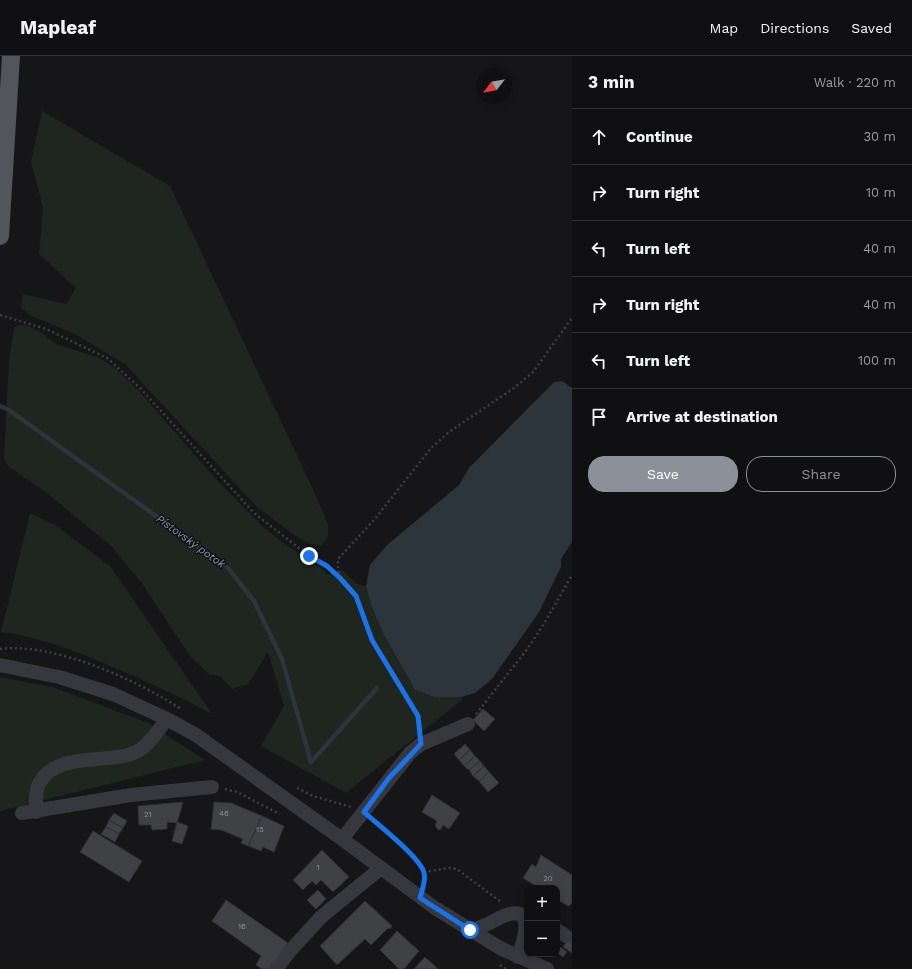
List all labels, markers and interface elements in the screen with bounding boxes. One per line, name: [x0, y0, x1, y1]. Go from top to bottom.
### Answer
text: Mapleaf: [20, 16, 96, 39]
text: Map: [710, 20, 738, 36]
text: Directions: [760, 20, 829, 36]
text: Saved: [851, 20, 892, 36]
north arrow: [476, 68, 512, 104]
text: 3 min: [588, 72, 634, 92]
text: Walk · 220 m: [814, 75, 896, 90]
icon: ahead: [588, 126, 610, 148]
text: Continue: [626, 128, 693, 146]
text: 30 m: [864, 129, 896, 144]
icon: right: [588, 182, 610, 204]
text: Turn right: [626, 184, 699, 202]
text: 10 m: [866, 185, 896, 200]
icon: left: [588, 238, 610, 260]
text: Turn left: [626, 240, 690, 258]
text: 40 m: [863, 241, 896, 256]
icon: right: [588, 294, 610, 316]
text: Turn right: [626, 296, 699, 314]
text: 40 m: [863, 297, 896, 312]
icon: left: [588, 350, 610, 372]
text: Turn left: [626, 352, 690, 370]
text: 100 m: [858, 353, 896, 368]
icon: arrive: [588, 406, 610, 428]
text: Arrive at destination: [626, 408, 778, 426]
button: Save: [588, 456, 738, 492]
button: Share: [746, 456, 896, 492]
water label: Pístovský potok: [154, 512, 229, 571]
route end: [300, 547, 318, 565]
house number: 46: [219, 809, 229, 818]
house number: 21: [144, 810, 152, 819]
house number: 15: [256, 825, 264, 834]
house number: 1: [316, 863, 320, 872]
house number: 20: [543, 874, 553, 883]
map controls: [524, 885, 560, 957]
button: +: [524, 885, 560, 921]
route start: [461, 921, 479, 939]
button: −: [524, 921, 560, 957]
house number: 16: [238, 922, 246, 931]

